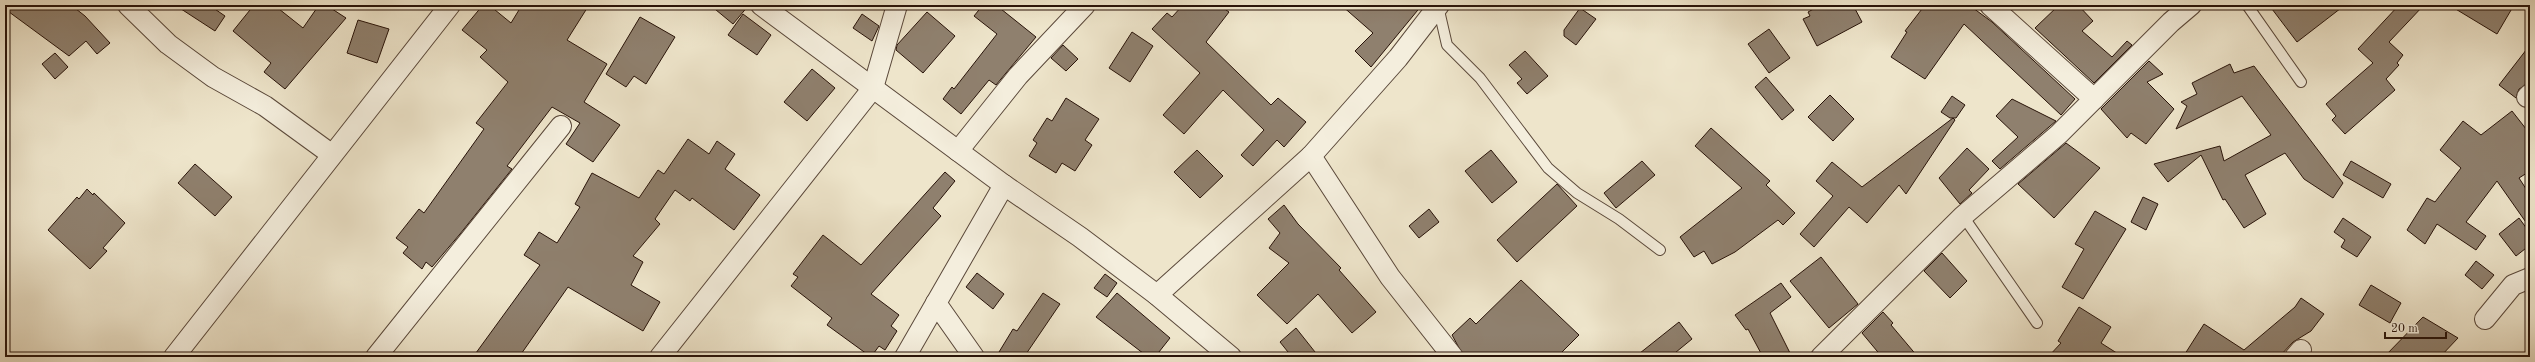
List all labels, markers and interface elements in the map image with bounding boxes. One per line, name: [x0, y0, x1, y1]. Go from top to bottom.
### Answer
scale bar: [2385, 314, 2446, 340]
text: 20 m: [2391, 323, 2418, 335]

